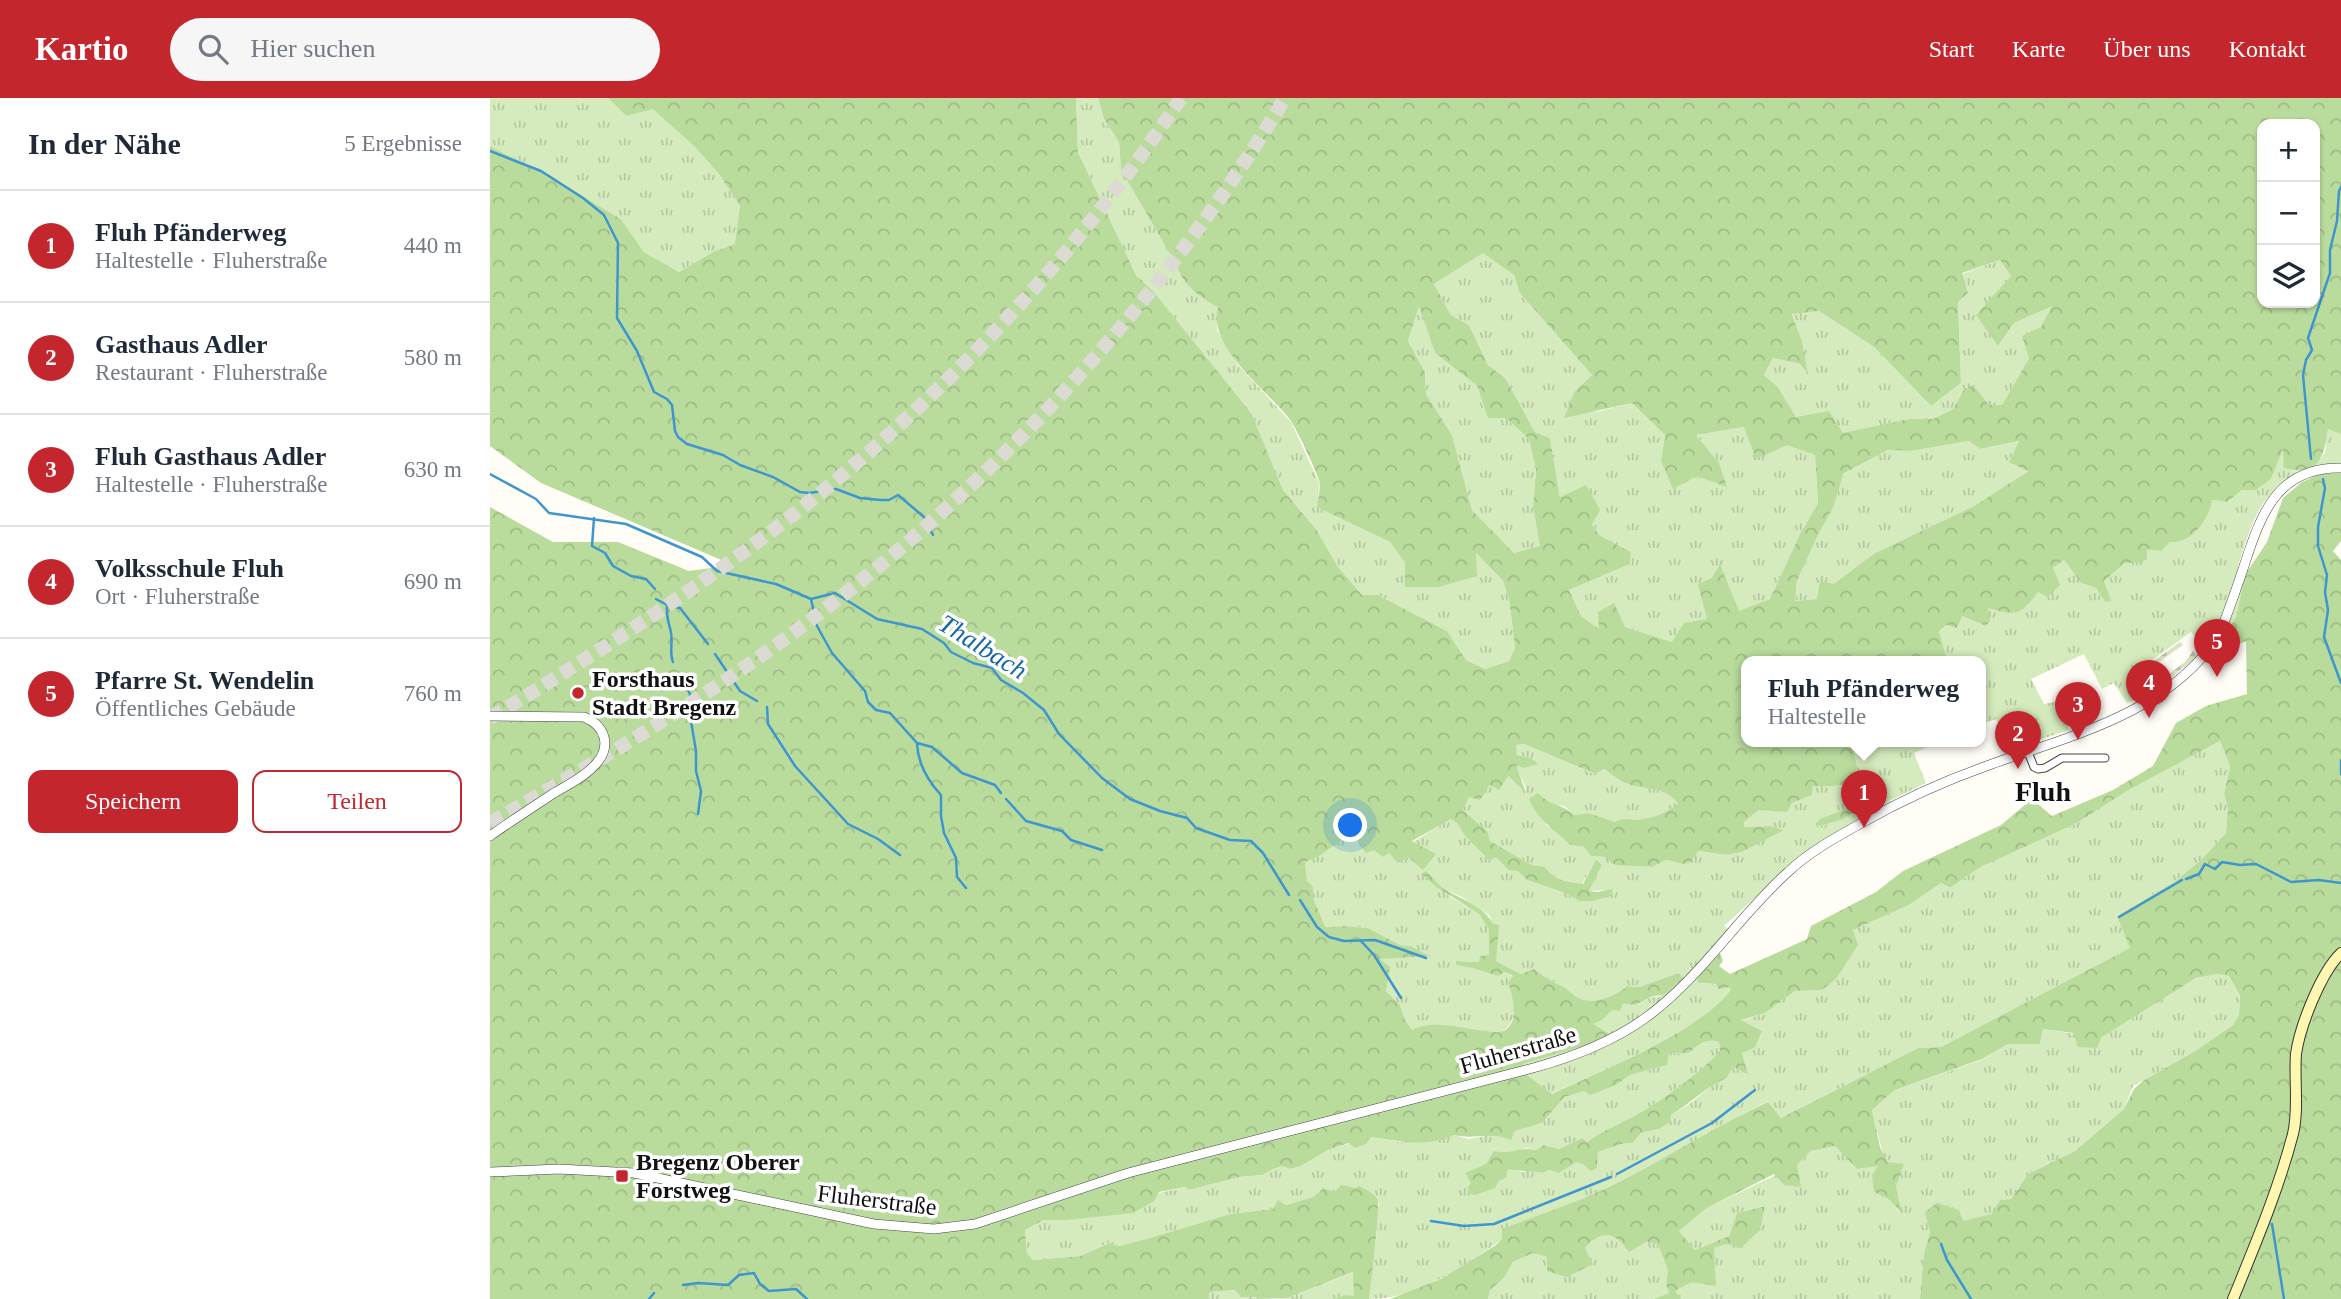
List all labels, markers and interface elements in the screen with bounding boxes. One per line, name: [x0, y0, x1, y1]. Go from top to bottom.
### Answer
search box: [170, 18, 660, 81]
icon: search: [194, 30, 232, 68]
text: Kartio: [35, 31, 128, 67]
text: Hier suchen: [250, 34, 375, 63]
text: Start: [1929, 36, 1974, 62]
text: Karte: [2012, 36, 2065, 62]
text: Über uns: [2103, 36, 2191, 62]
text: Kontakt: [2229, 36, 2306, 62]
map controls: [2257, 119, 2320, 308]
button: +: [2257, 119, 2320, 182]
text: In der Nähe: [28, 127, 181, 160]
text: 5 Ergebnisse: [344, 131, 462, 156]
button: −: [2257, 182, 2320, 245]
text: Fluh Pfänderweg: [95, 218, 286, 247]
text: 1: [45, 233, 57, 258]
text: 440 m: [404, 233, 462, 258]
button: layers: [2257, 245, 2320, 308]
text: Haltestelle · Fluherstraße: [95, 248, 327, 273]
text: Gasthaus Adler: [95, 330, 268, 359]
text: 2: [45, 345, 57, 370]
text: 580 m: [404, 345, 462, 370]
text: Restaurant · Fluherstraße: [95, 360, 327, 385]
text: Fluh Gasthaus Adler: [95, 442, 326, 471]
text: 3: [45, 457, 57, 482]
text: 630 m: [404, 457, 462, 482]
text: Haltestelle · Fluherstraße: [95, 472, 327, 497]
text: Volksschule Fluh: [95, 554, 284, 583]
text: 4: [45, 569, 57, 594]
text: 690 m: [404, 569, 462, 594]
text: Ort · Fluherstraße: [95, 584, 260, 609]
water label: Thalbach: [934, 609, 1032, 685]
pin: 5: [2194, 619, 2240, 677]
popup: [1741, 656, 1986, 747]
pin: 4: [2126, 660, 2172, 718]
text: Pfarre St. Wendelin: [95, 666, 314, 695]
place label: Forsthaus Stadt Bregenz: [592, 666, 737, 720]
text: Fluh Pfänderweg: [1768, 674, 1959, 703]
text: 5: [45, 681, 57, 706]
text: 760 m: [404, 681, 462, 706]
pin: 3: [2055, 682, 2101, 740]
marker: Forsthaus Stadt Bregenz: [570, 685, 586, 701]
text: Öffentliches Gebäude: [95, 696, 296, 721]
text: Haltestelle: [1768, 704, 1866, 729]
pin: 2: [1995, 711, 2041, 769]
button: Speichern: [28, 770, 238, 833]
button: Teilen: [252, 770, 462, 833]
pin: 1: [1841, 770, 1887, 828]
district label: Fluh: [2015, 776, 2071, 807]
your location: [1333, 808, 1367, 842]
street label: Fluherstraße: [1457, 1021, 1579, 1079]
place label: Bregenz Oberer Forstweg: [636, 1149, 800, 1203]
marker: Bregenz Oberer Forstweg: [614, 1168, 630, 1184]
street label: Fluherstraße: [816, 1180, 938, 1220]

